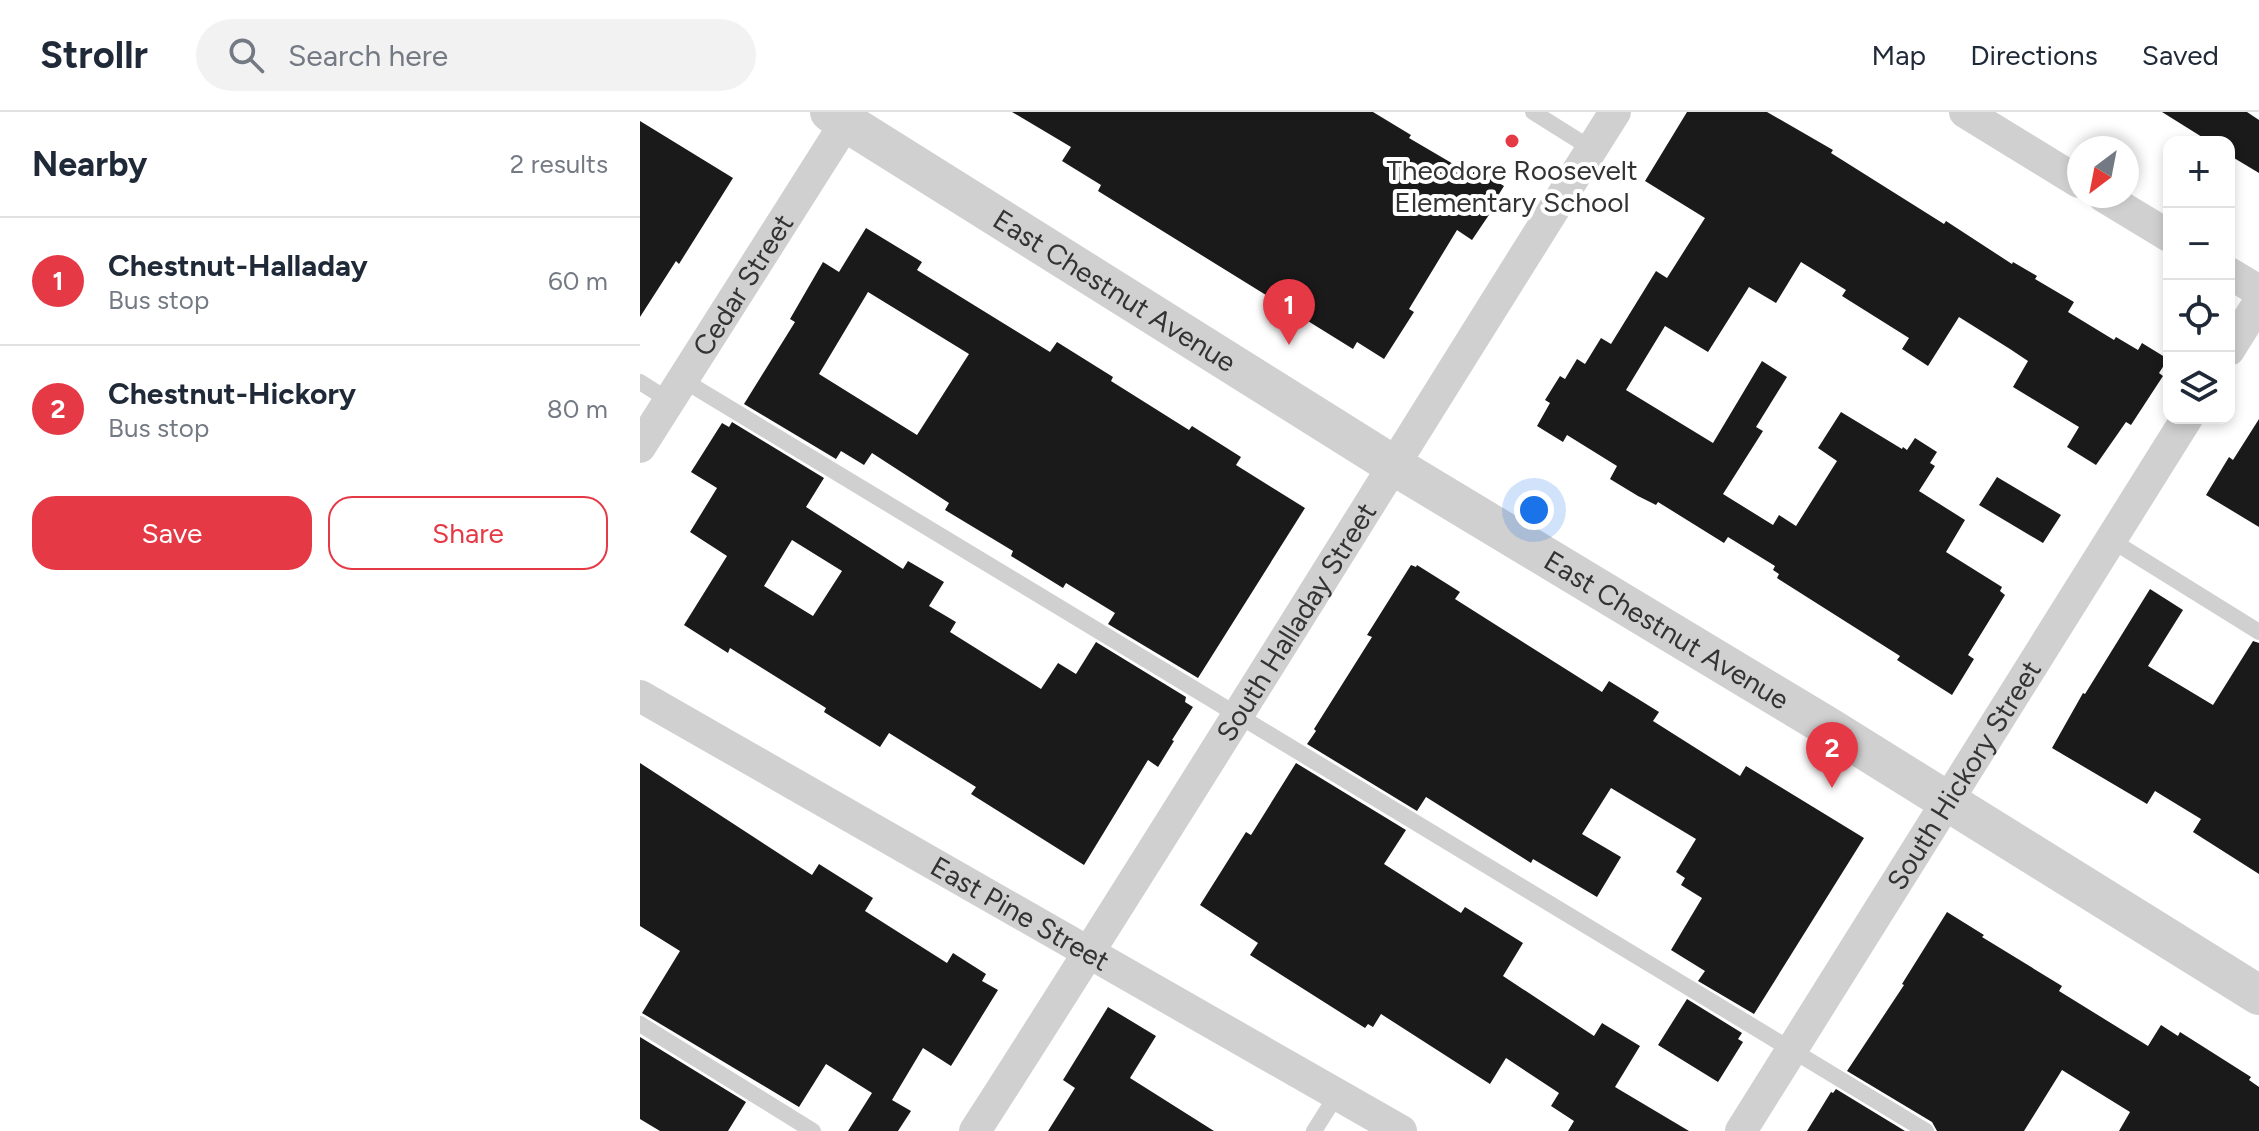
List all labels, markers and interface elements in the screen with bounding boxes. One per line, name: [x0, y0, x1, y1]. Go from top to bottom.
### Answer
search box: [196, 19, 756, 91]
text: Strollr: [40, 32, 148, 78]
icon: search: [224, 33, 268, 77]
text: Search here: [288, 37, 448, 74]
text: Map: [1872, 38, 1926, 72]
text: Directions: [1970, 38, 2098, 72]
text: Saved: [2142, 38, 2219, 72]
marker: Theodore Roosevelt Elementary School: [1503, 132, 1521, 150]
north arrow: [2067, 136, 2139, 208]
map controls: [2163, 136, 2235, 424]
button: +: [2163, 136, 2235, 208]
text: Nearby: [32, 144, 147, 185]
text: 2 results: [510, 148, 608, 180]
place label: Theodore Roosevelt Elementary School: [1386, 153, 1638, 219]
street label: East Chestnut Avenue: [987, 202, 1242, 379]
street label: Cedar Street: [685, 208, 800, 362]
button: −: [2163, 208, 2235, 280]
text: Chestnut-Halladay: [108, 247, 368, 284]
text: 1: [53, 265, 63, 297]
text: 60 m: [548, 265, 608, 297]
pin: 1: [1263, 279, 1315, 345]
button: locate: [2163, 280, 2235, 352]
text: Bus stop: [108, 284, 209, 316]
button: layers: [2163, 352, 2235, 424]
text: Chestnut-Hickory: [108, 375, 356, 412]
text: 2: [50, 393, 66, 425]
text: 80 m: [547, 393, 608, 425]
text: Bus stop: [108, 412, 209, 444]
your location: [1514, 490, 1554, 530]
button: Save: [32, 496, 312, 570]
button: Share: [328, 496, 608, 570]
street label: South Halladay Street: [1209, 496, 1383, 747]
street label: East Chestnut Avenue: [1538, 543, 1795, 717]
street label: South Hickory Street: [1879, 654, 2048, 896]
pin: 2: [1806, 722, 1858, 788]
street label: East Pine Street: [925, 849, 1116, 978]

